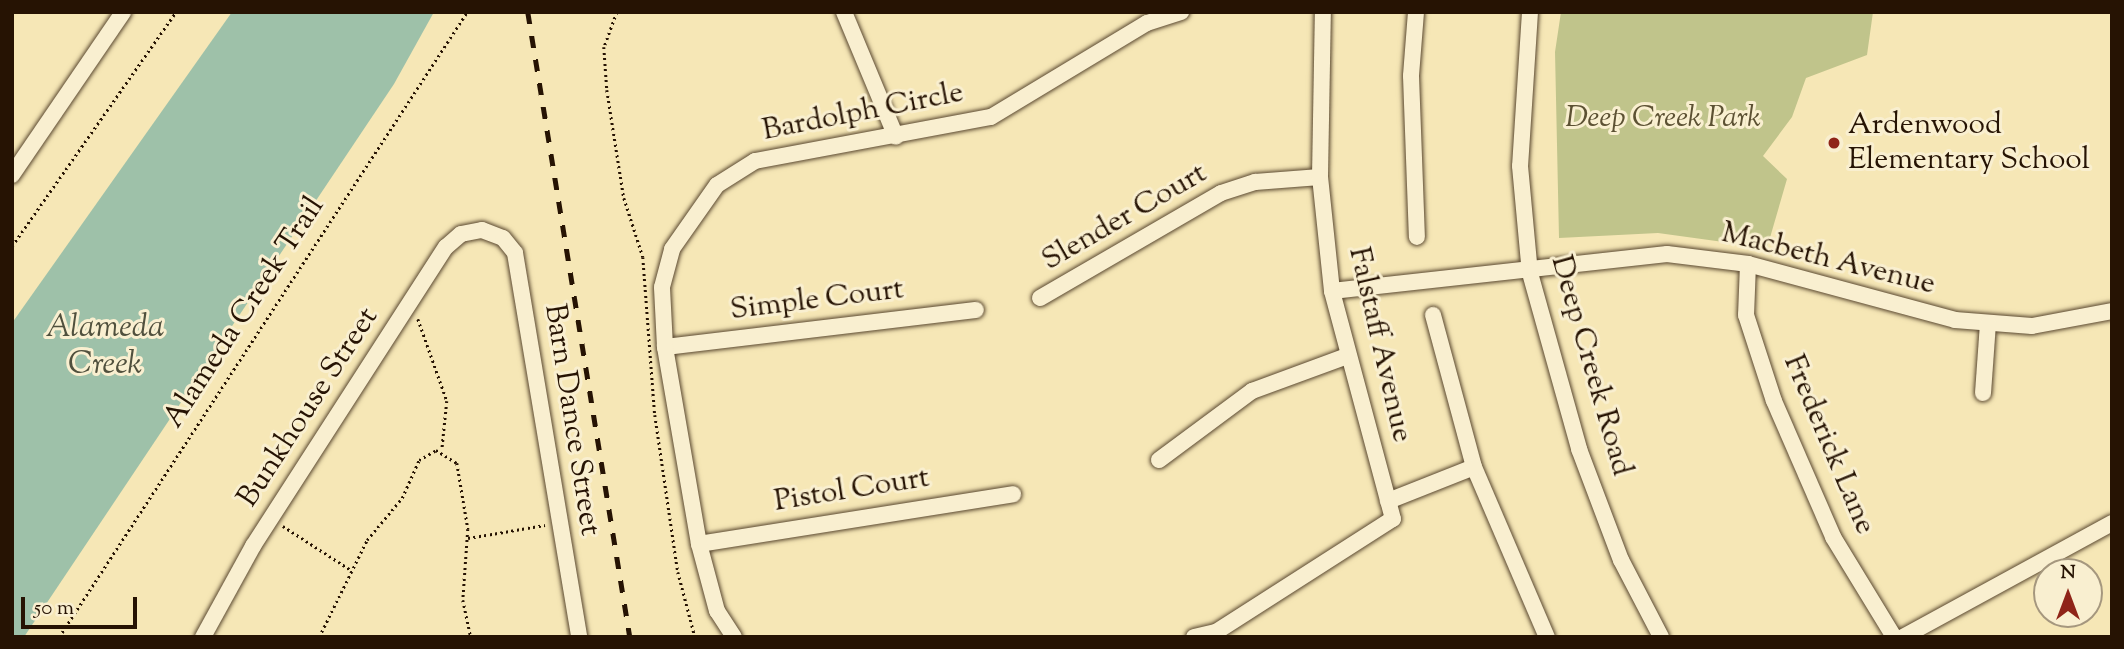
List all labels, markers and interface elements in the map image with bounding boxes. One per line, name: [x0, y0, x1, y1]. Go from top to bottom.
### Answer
street label: Bardolph Circle: [759, 76, 967, 150]
park label: Deep Creek Park: [1565, 101, 1761, 137]
place label: Ardenwood Elementary School: [1848, 108, 2090, 178]
marker: Ardenwood Elementary School: [1826, 135, 1842, 151]
street label: Slender Court: [1036, 156, 1214, 280]
street label: Alameda Creek Trail: [157, 191, 333, 435]
street label: Macbeth Avenue: [1717, 216, 1939, 304]
street label: Falstaff Avenue: [1339, 244, 1419, 446]
street label: Deep Creek Road: [1541, 252, 1639, 480]
street label: Simple Court: [728, 273, 906, 329]
street label: Bunkhouse Street: [231, 301, 387, 515]
street label: Barn Dance Street: [535, 302, 607, 538]
water label: Alameda Creek: [46, 310, 164, 385]
street label: Frederick Lane: [1774, 350, 1882, 540]
street label: Pistol Court: [772, 461, 932, 521]
north arrow: [2033, 558, 2103, 628]
text: N: [2060, 560, 2076, 587]
scale bar: [24, 582, 140, 626]
text: 50 m: [34, 594, 74, 624]

